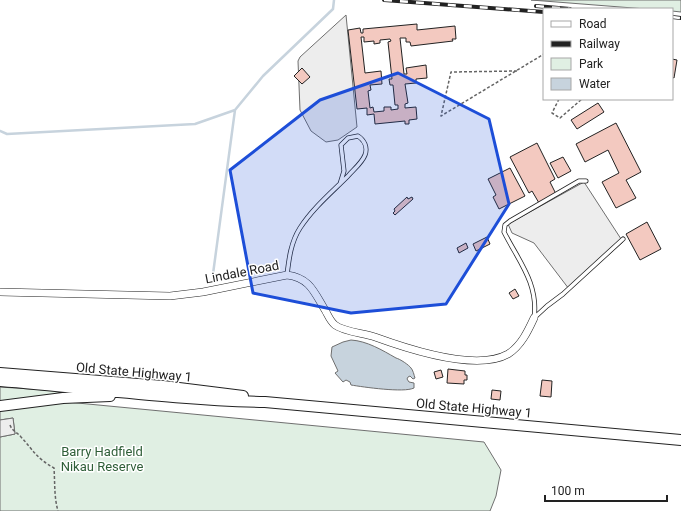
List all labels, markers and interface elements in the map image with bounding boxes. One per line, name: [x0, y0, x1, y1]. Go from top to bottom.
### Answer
legend: [543, 8, 673, 100]
text: Road: [579, 17, 607, 31]
text: Railway: [579, 37, 620, 51]
text: Park: [579, 57, 604, 71]
text: Water: [579, 77, 610, 91]
street label: Lindale Road: [204, 257, 280, 287]
street label: Old State Highway 1: [75, 359, 193, 385]
street label: Old State Highway 1: [415, 395, 533, 421]
park label: Barry Hadfield Nikau Reserve: [61, 444, 143, 474]
scale bar: [545, 477, 667, 503]
text: 100 m: [551, 484, 585, 498]

